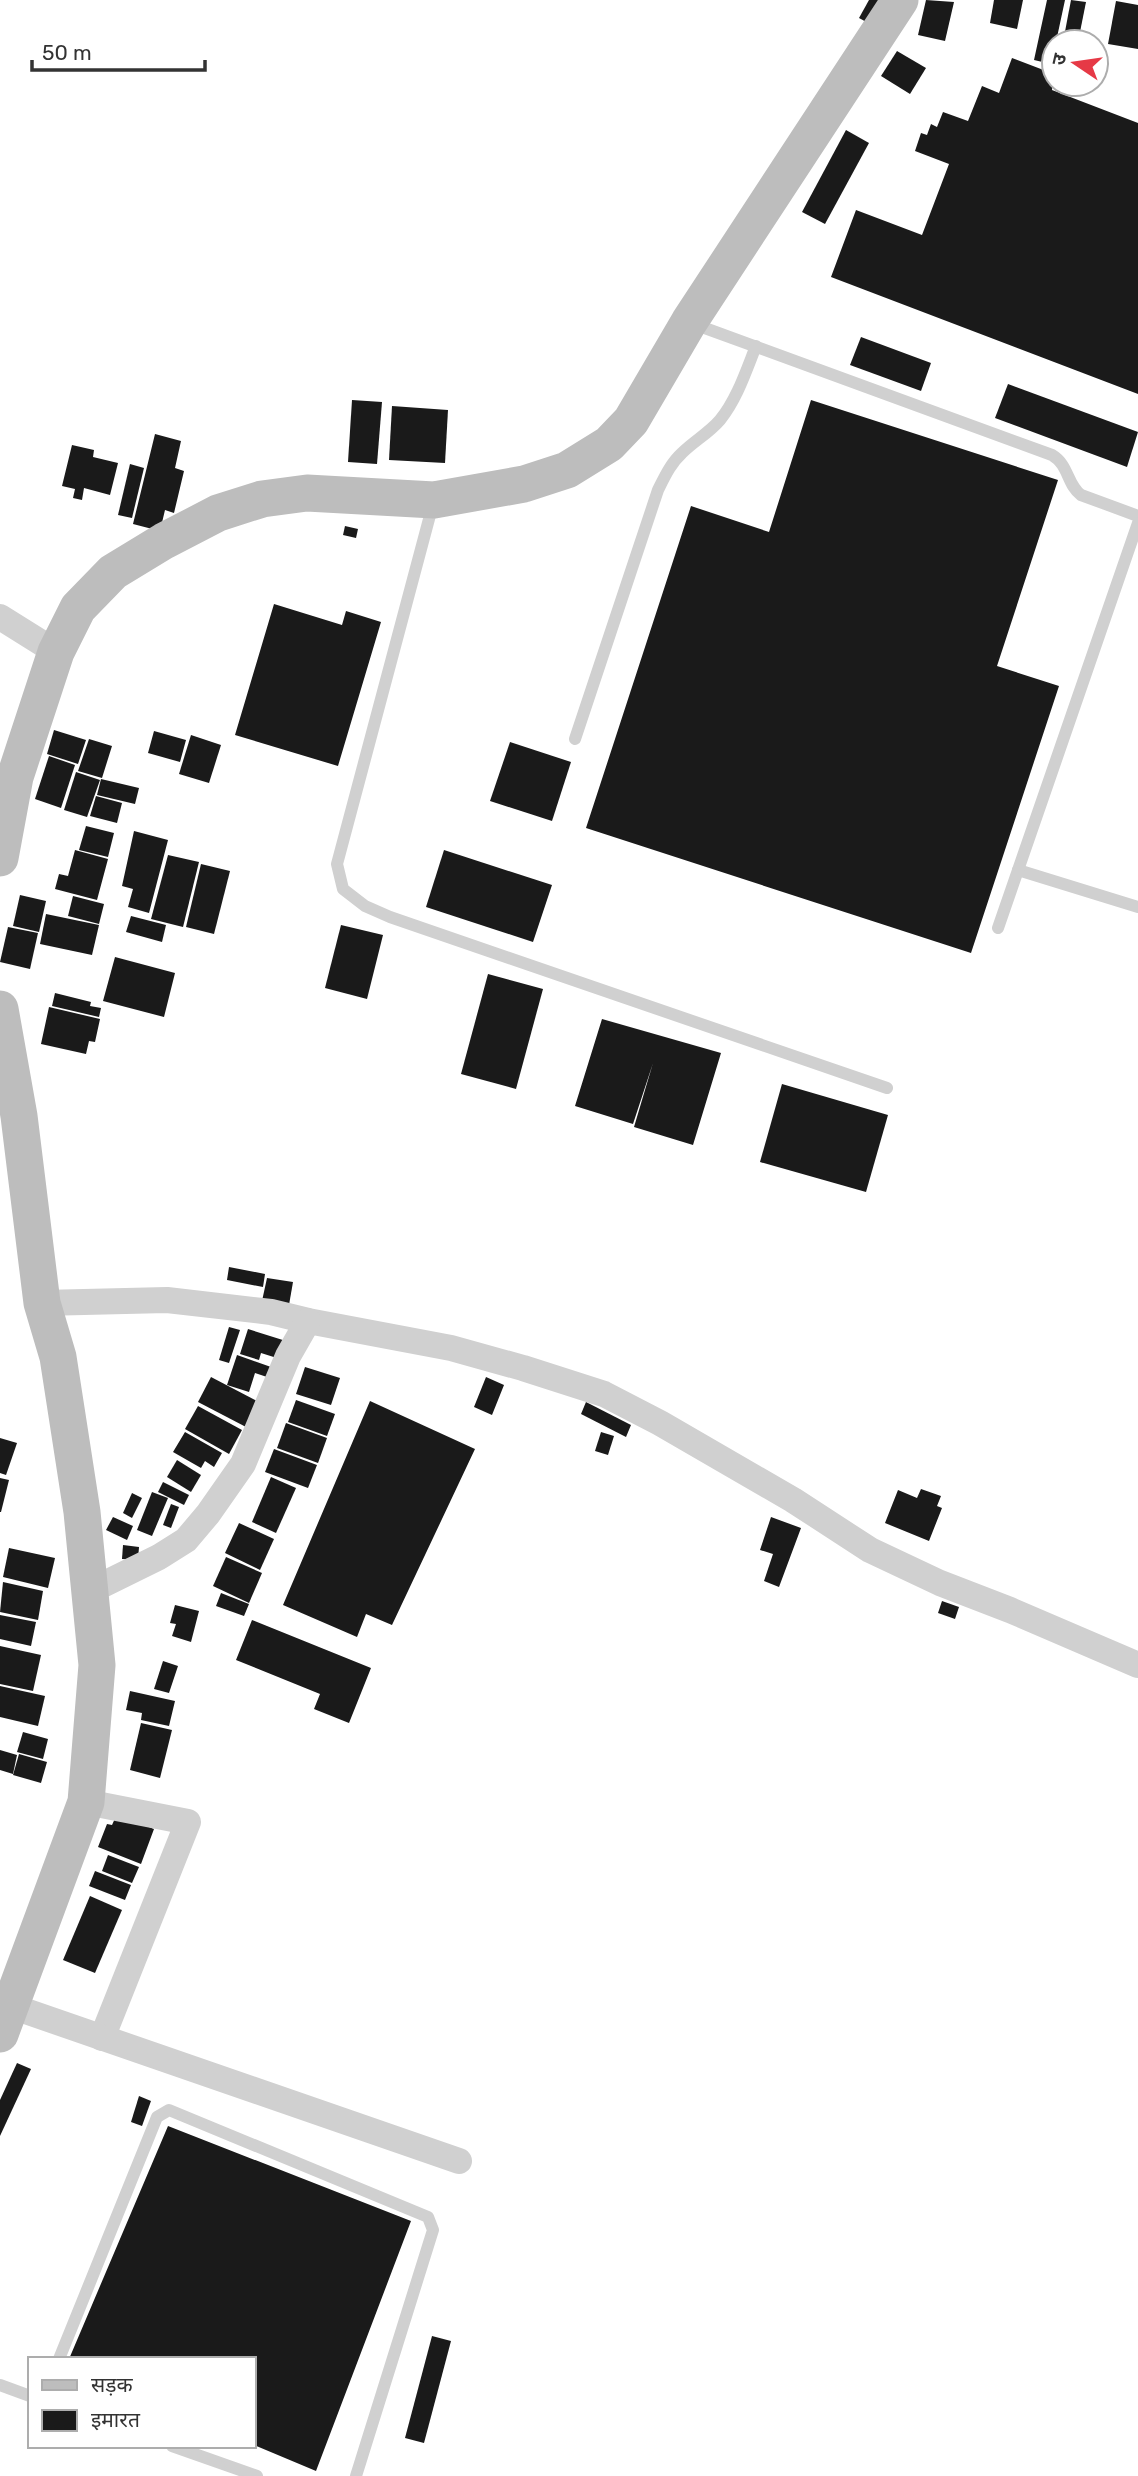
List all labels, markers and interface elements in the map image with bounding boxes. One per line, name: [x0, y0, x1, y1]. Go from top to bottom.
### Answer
scale bar: [32, 28, 205, 72]
north arrow: [1040, 28, 1110, 98]
text: 50 m: [42, 40, 92, 65]
text: उ: [1046, 50, 1072, 67]
legend: [28, 2357, 256, 2448]
text: सड़क: [91, 2372, 133, 2397]
text: इमारत: [91, 2407, 141, 2432]

